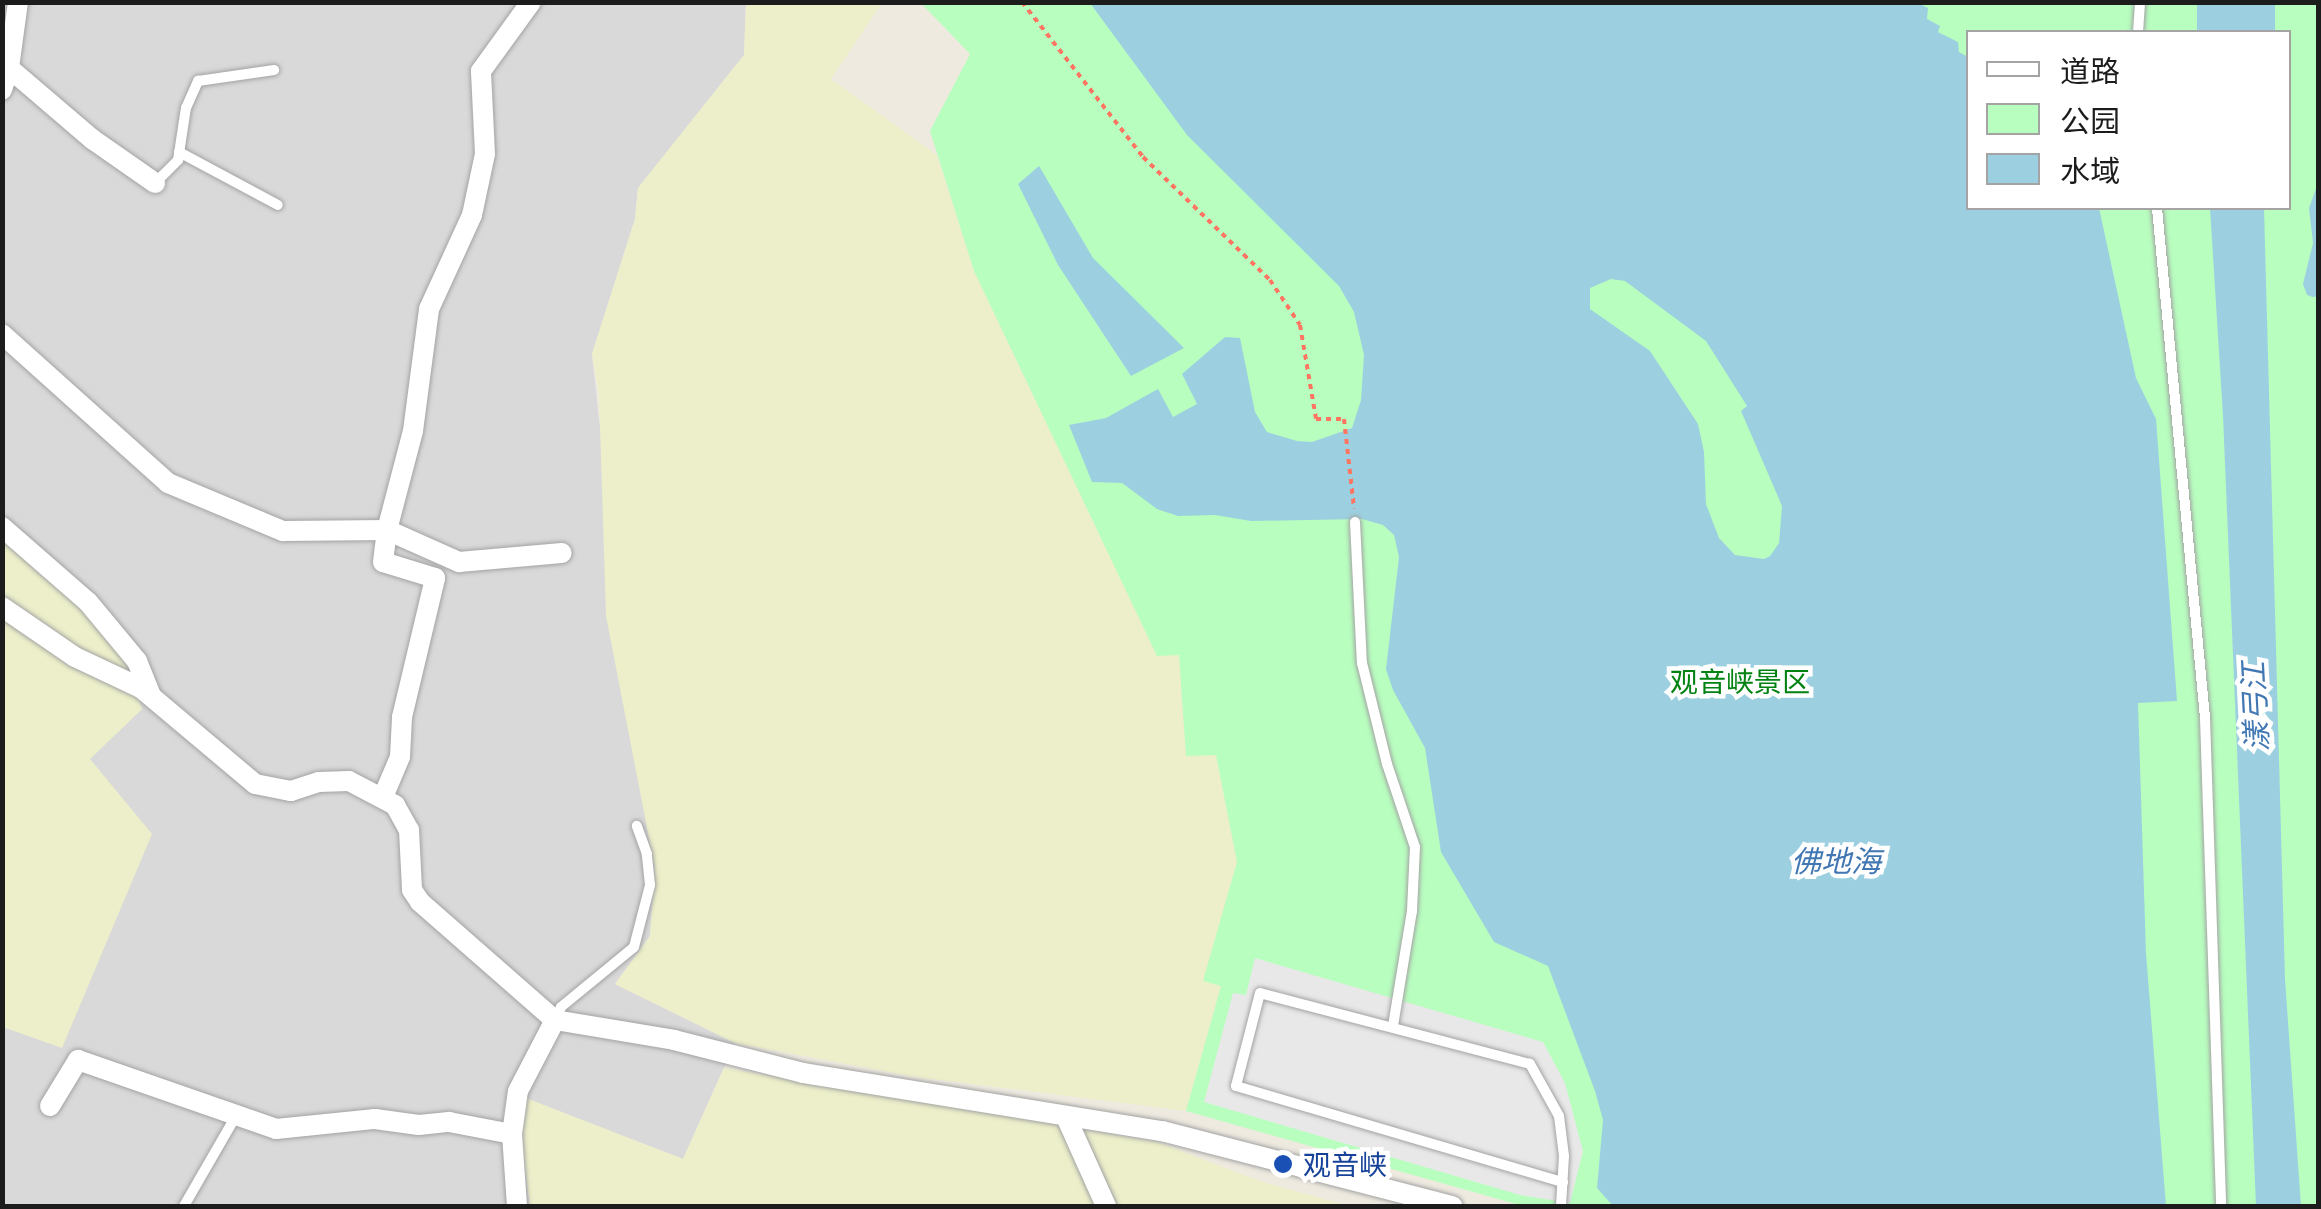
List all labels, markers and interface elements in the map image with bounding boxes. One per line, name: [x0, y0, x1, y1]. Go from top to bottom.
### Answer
legend: [1966, 30, 2291, 210]
text: 道路: [2060, 52, 2120, 88]
text: 公园: [2060, 102, 2120, 138]
text: 水域: [2060, 152, 2120, 188]
water label: 漾弓江: [2234, 661, 2274, 753]
park label: 观音峡景区: [1670, 664, 1810, 698]
water label: 佛地海: [1791, 842, 1881, 878]
place label: 观音峡: [1303, 1147, 1387, 1181]
marker: 观音峡: [1272, 1153, 1294, 1175]

